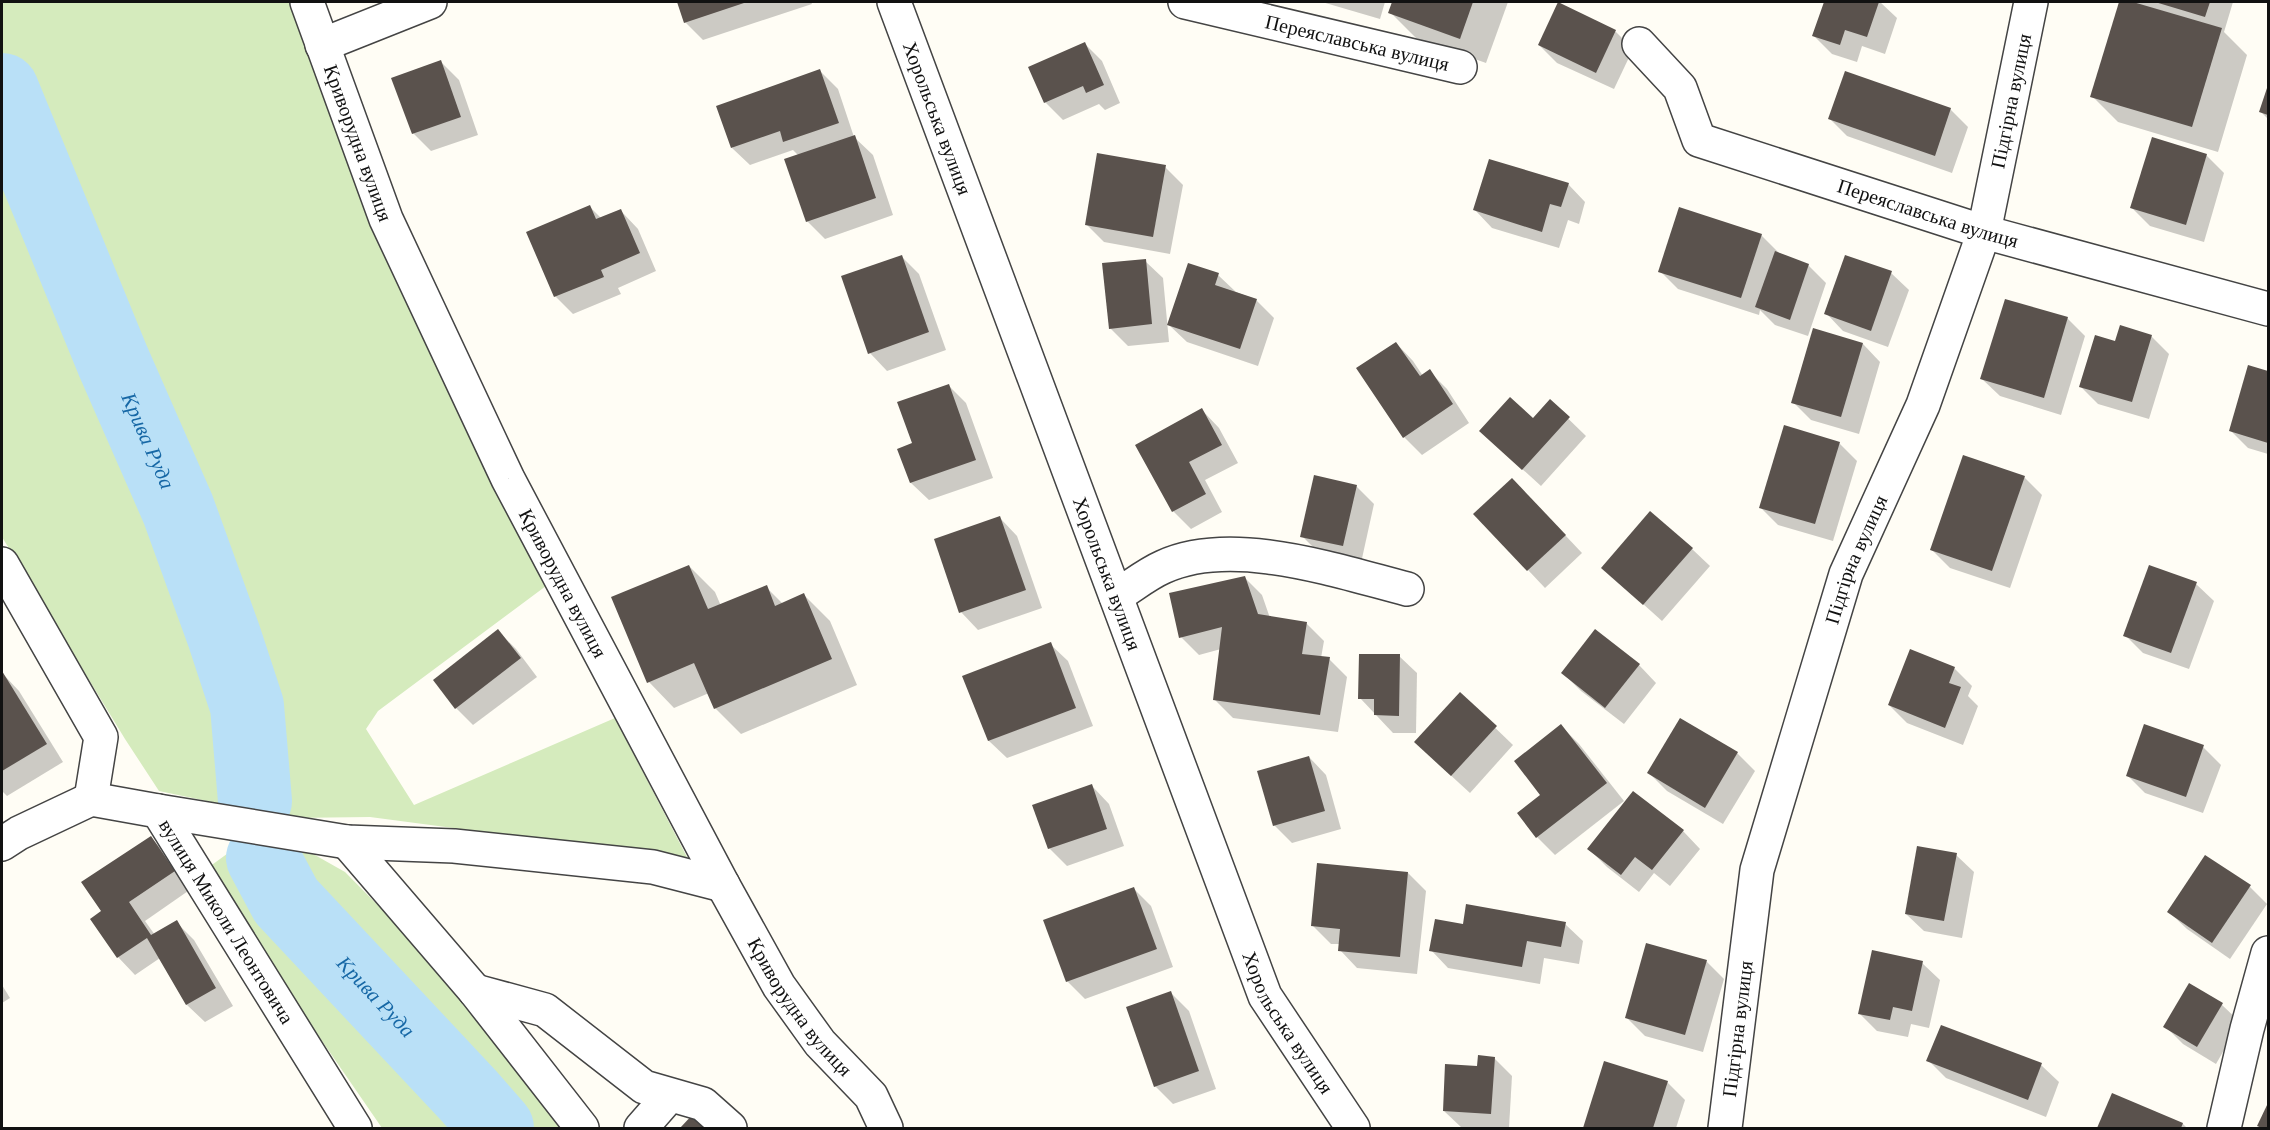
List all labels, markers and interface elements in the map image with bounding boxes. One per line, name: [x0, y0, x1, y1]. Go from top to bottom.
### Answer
street label: Переяславська вулиця: [1263, 10, 1451, 75]
street label: Підгірна вулиця: [1986, 32, 2035, 170]
street label: Хорольська вулиця: [899, 39, 976, 198]
street label: Криворудна вулиця: [320, 62, 397, 224]
street label: Переяславська вулиця: [1835, 174, 2021, 252]
water label: Крива Руда: [116, 388, 180, 493]
street label: Підгірна вулиця: [1821, 492, 1891, 627]
street label: Хорольська вулиця: [1069, 494, 1146, 653]
street label: Криворудна вулиця: [515, 505, 612, 661]
street label: вулиця Миколи Леонтовича: [155, 815, 298, 1028]
street label: Криворудна вулиця: [743, 934, 857, 1080]
street label: Хорольська вулиця: [1238, 948, 1338, 1098]
water label: Крива Руда: [331, 950, 420, 1042]
street label: Підгірна вулиця: [1718, 959, 1757, 1098]

